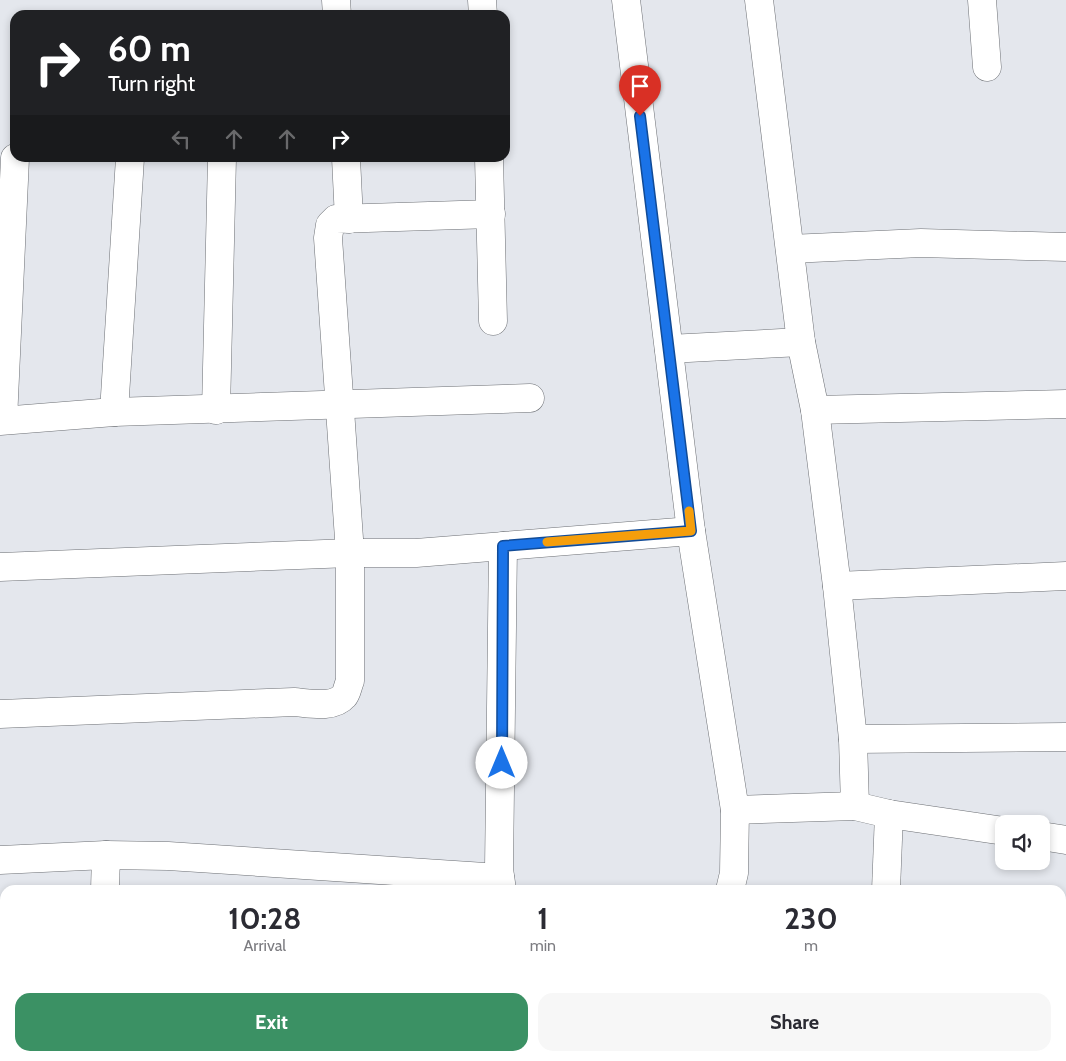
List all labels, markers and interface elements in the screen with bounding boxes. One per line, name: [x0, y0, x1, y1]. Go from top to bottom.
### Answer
text: 60 m: [108, 27, 191, 70]
icon: right: [25, 30, 90, 95]
pin: [619, 65, 661, 116]
text: Turn right: [108, 70, 195, 97]
icon: arrive: [626, 72, 654, 100]
icon: left: [167, 125, 195, 153]
icon: ahead: [220, 125, 248, 153]
icon: ahead: [273, 125, 301, 153]
icon: right: [326, 125, 354, 153]
position arrow: [475, 736, 527, 788]
map controls: [995, 815, 1050, 870]
button: sound: [995, 815, 1050, 870]
text: 10:28: [228, 900, 301, 937]
text: 1: [537, 900, 548, 937]
text: 230: [784, 900, 838, 937]
text: Arrival: [244, 936, 286, 955]
text: min: [530, 936, 556, 955]
text: m: [804, 936, 818, 955]
button: Exit: [15, 993, 528, 1051]
button: Share: [538, 993, 1051, 1051]

